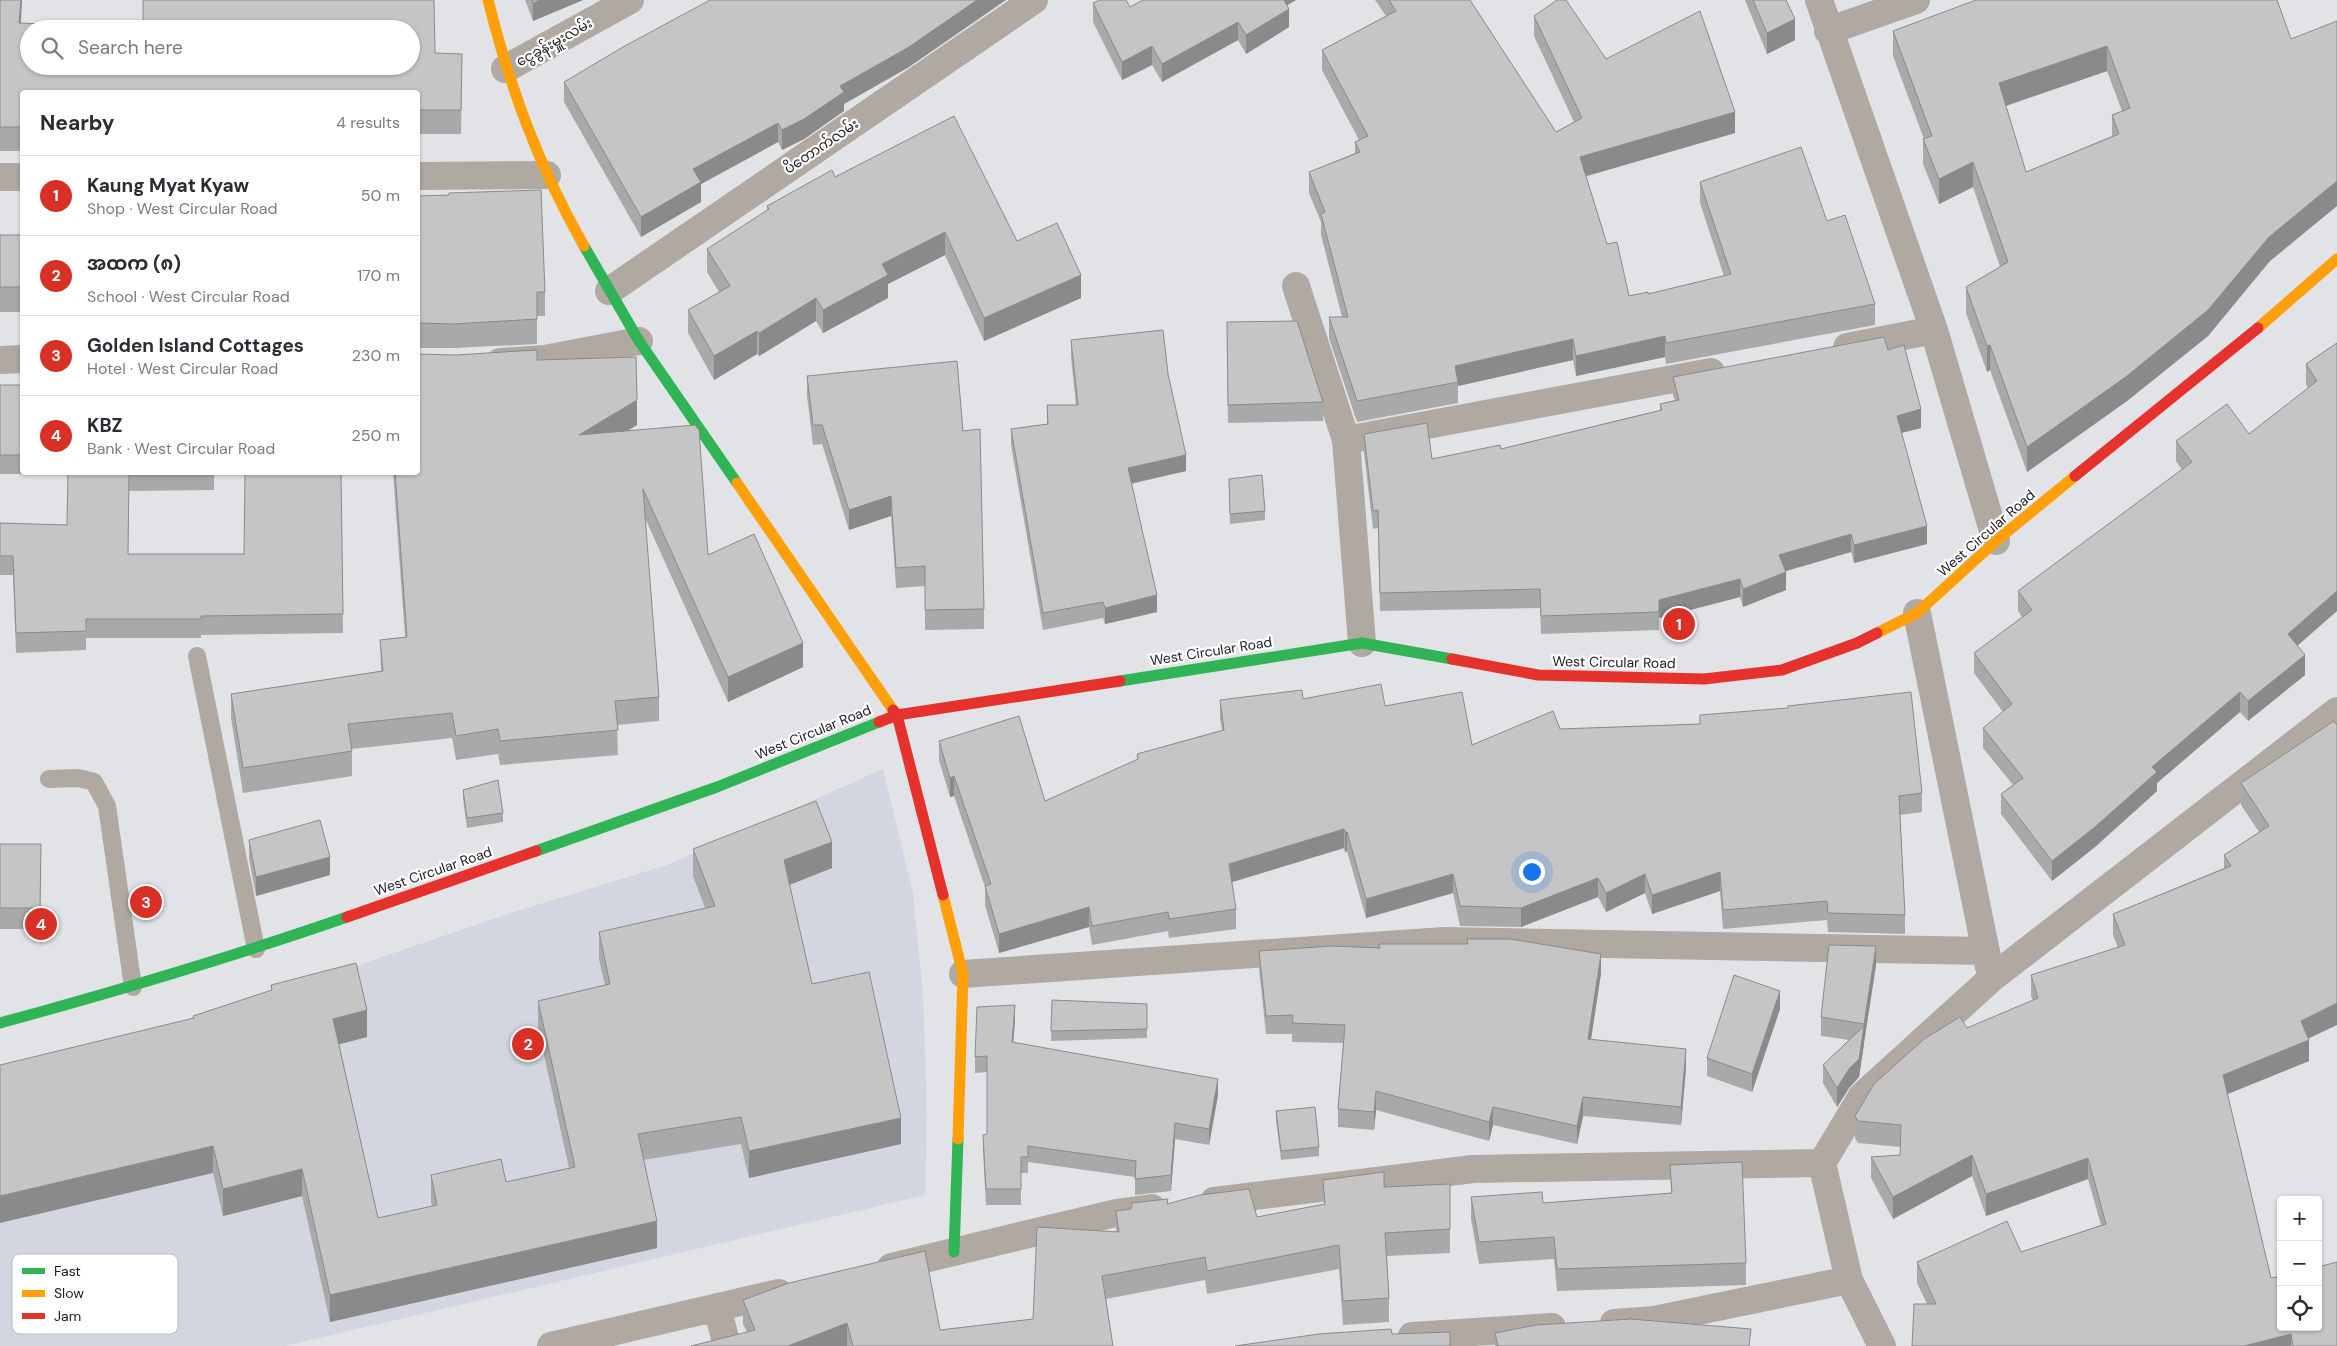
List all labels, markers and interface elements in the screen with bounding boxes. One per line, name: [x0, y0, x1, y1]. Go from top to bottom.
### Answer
street label: ငွေခွန်းမှူးလမ်း: [512, 13, 597, 73]
search box: [20, 20, 420, 75]
icon: search: [38, 34, 66, 62]
text: Search here: [78, 35, 183, 60]
text: Nearby: [40, 109, 114, 137]
text: 4 results: [336, 112, 400, 133]
street label: ပိတောက်လမ်း: [780, 114, 862, 178]
text: Kaung Myat Kyaw: [87, 173, 249, 198]
text: 1: [53, 185, 59, 206]
text: 50 m: [361, 185, 400, 206]
text: Shop · West Circular Road: [87, 198, 278, 219]
text: အထက (၈): [87, 251, 181, 276]
text: 2: [51, 265, 61, 286]
text: 170 m: [357, 265, 400, 286]
text: School · West Circular Road: [87, 286, 290, 307]
text: Golden Island Cottages: [87, 333, 304, 358]
text: 3: [51, 345, 61, 366]
text: 230 m: [352, 345, 400, 366]
text: Hotel · West Circular Road: [87, 358, 278, 379]
text: KBZ: [87, 413, 123, 438]
text: 4: [51, 425, 61, 446]
text: 250 m: [352, 425, 400, 446]
text: Bank · West Circular Road: [87, 438, 275, 459]
street label: West Circular Road: [1934, 486, 2038, 580]
pin: 1: [1663, 605, 1695, 643]
street label: West Circular Road: [1149, 632, 1273, 670]
street label: West Circular Road: [1552, 652, 1676, 672]
street label: West Circular Road: [752, 701, 874, 763]
street label: West Circular Road: [372, 842, 494, 900]
your location: [1519, 859, 1545, 885]
pin: 3: [130, 883, 162, 921]
pin: 4: [25, 905, 57, 943]
pin: 2: [512, 1025, 544, 1063]
map controls: [2277, 1196, 2322, 1331]
button: +: [2277, 1196, 2322, 1241]
button: −: [2277, 1241, 2322, 1286]
legend: [12, 1254, 178, 1334]
text: Fast: [54, 1262, 81, 1280]
text: Slow: [54, 1284, 84, 1302]
button: locate: [2277, 1286, 2322, 1331]
text: Jam: [54, 1307, 81, 1325]

